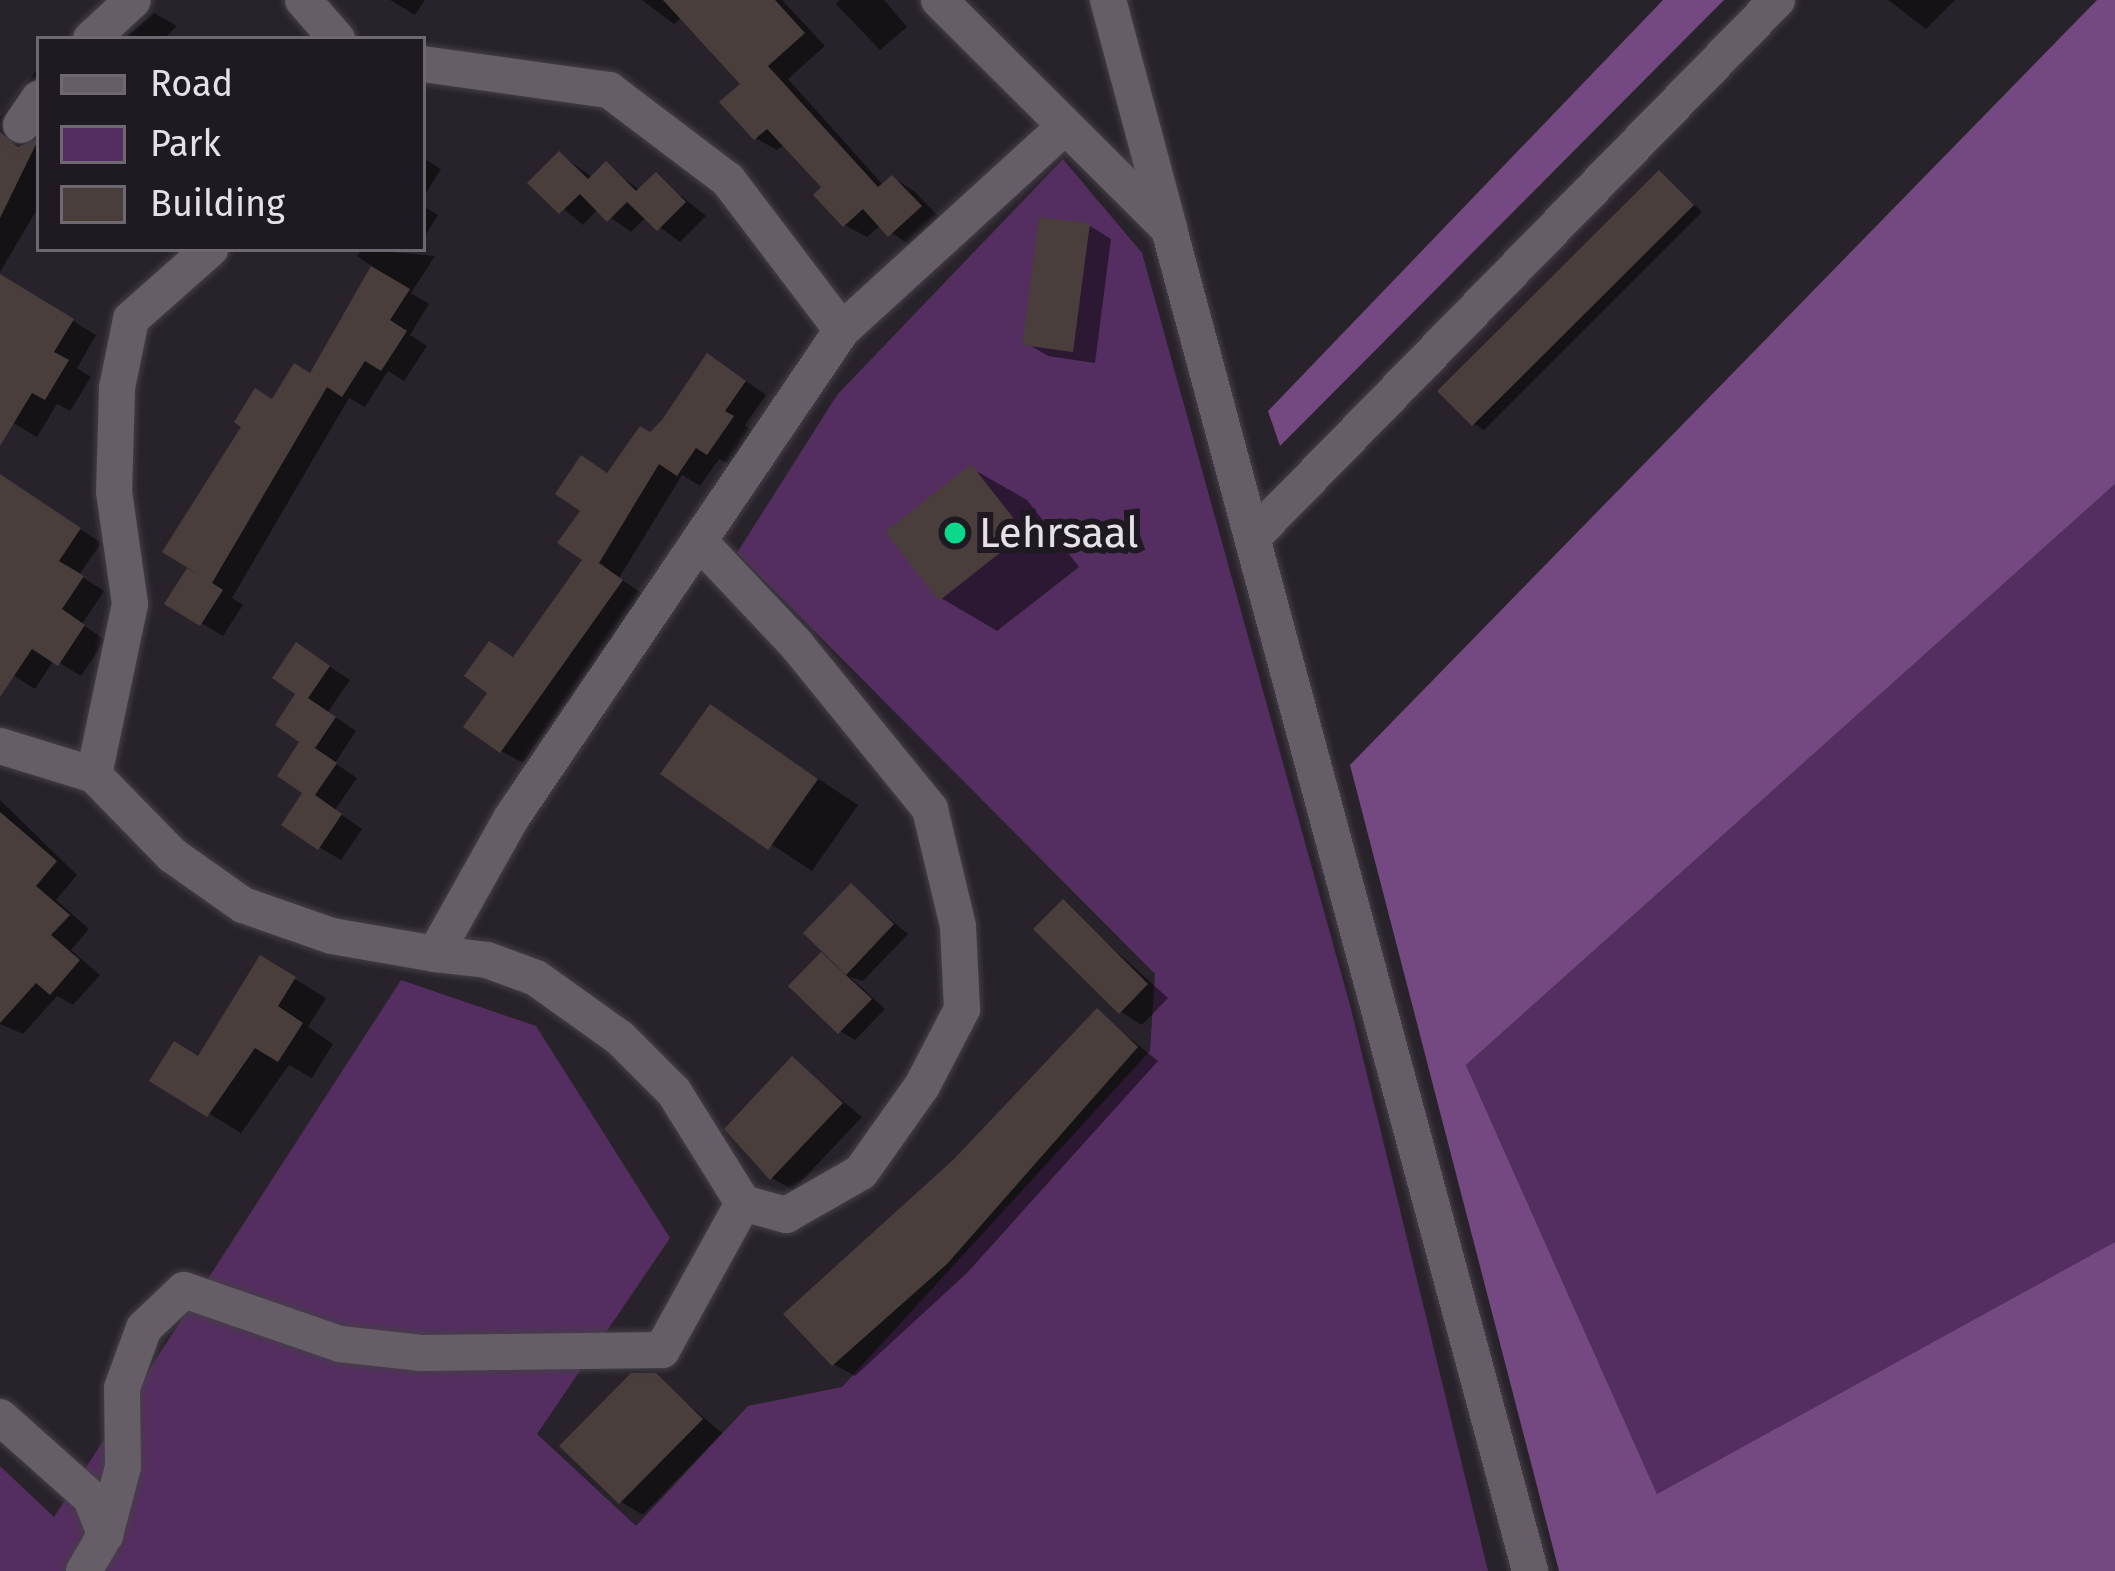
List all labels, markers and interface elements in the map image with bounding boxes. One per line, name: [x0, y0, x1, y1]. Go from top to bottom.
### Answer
legend: [36, 36, 426, 252]
text: Road: [150, 62, 233, 106]
text: Park: [150, 122, 221, 166]
text: Building: [150, 182, 285, 226]
place label: Lehrsaal: [979, 508, 1139, 558]
marker: Lehrsaal: [942, 520, 968, 546]

